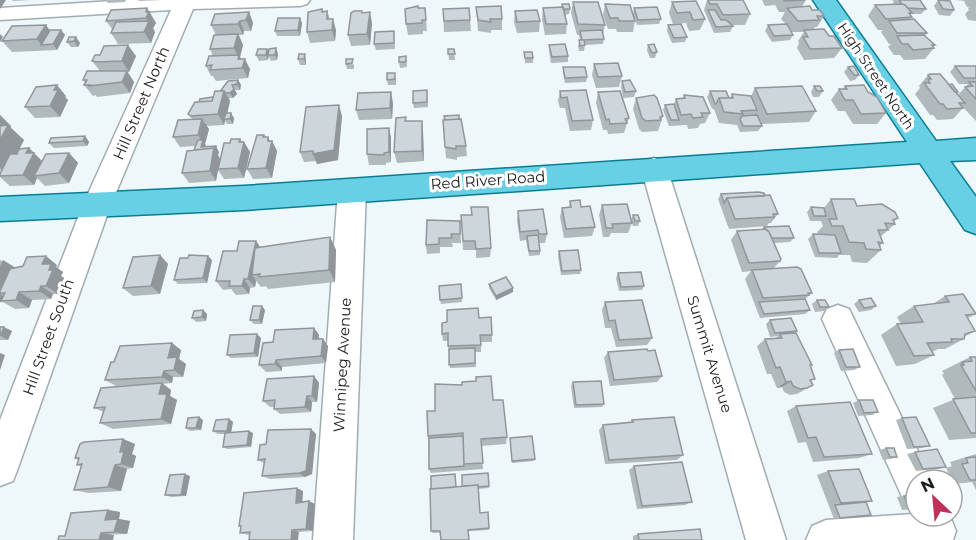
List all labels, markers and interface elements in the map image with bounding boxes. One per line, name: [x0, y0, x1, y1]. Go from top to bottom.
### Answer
street label: High Street North: [834, 19, 918, 133]
street label: Hill Street North: [108, 43, 174, 163]
street label: Red River Road: [430, 167, 546, 193]
street label: Hill Street South: [18, 276, 78, 398]
street label: Summit Avenue: [683, 293, 737, 415]
street label: Winnipeg Avenue: [329, 297, 355, 433]
north arrow: [904, 468, 964, 528]
text: N: [918, 474, 938, 496]

